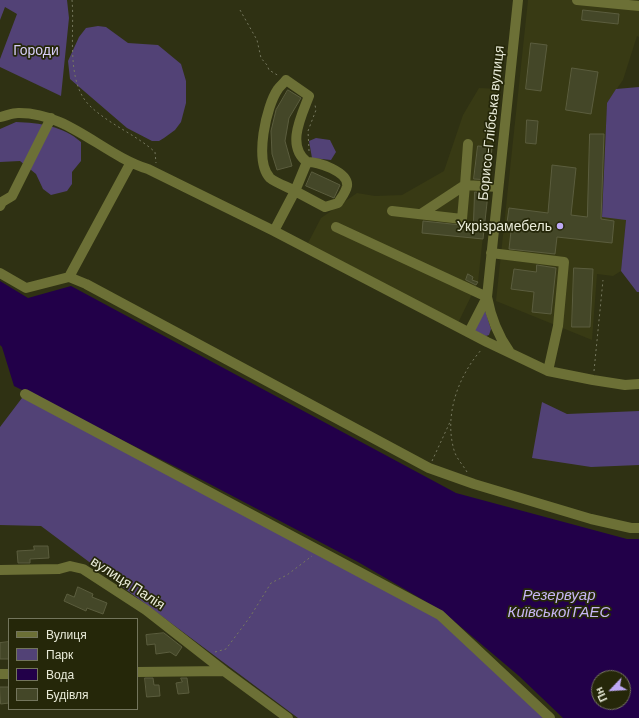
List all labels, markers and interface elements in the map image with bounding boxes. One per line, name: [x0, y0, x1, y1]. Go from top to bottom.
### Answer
park label: Городи: [13, 42, 59, 58]
street label: Борисо-Глібська вулиця: [475, 45, 507, 201]
place label: Укрізрамебель: [457, 218, 552, 234]
marker: Укрізрамебель: [555, 221, 565, 231]
street label: вулиця Палія: [88, 553, 168, 613]
water label: Резервуар Київської ГАЕС: [508, 586, 610, 621]
legend: [8, 618, 138, 710]
text: Вулиця: [46, 627, 87, 641]
text: Парк: [46, 647, 73, 661]
text: Вода: [46, 667, 74, 681]
north arrow: [591, 670, 631, 710]
text: Пн: [592, 686, 610, 704]
text: Будівля: [46, 687, 88, 701]

